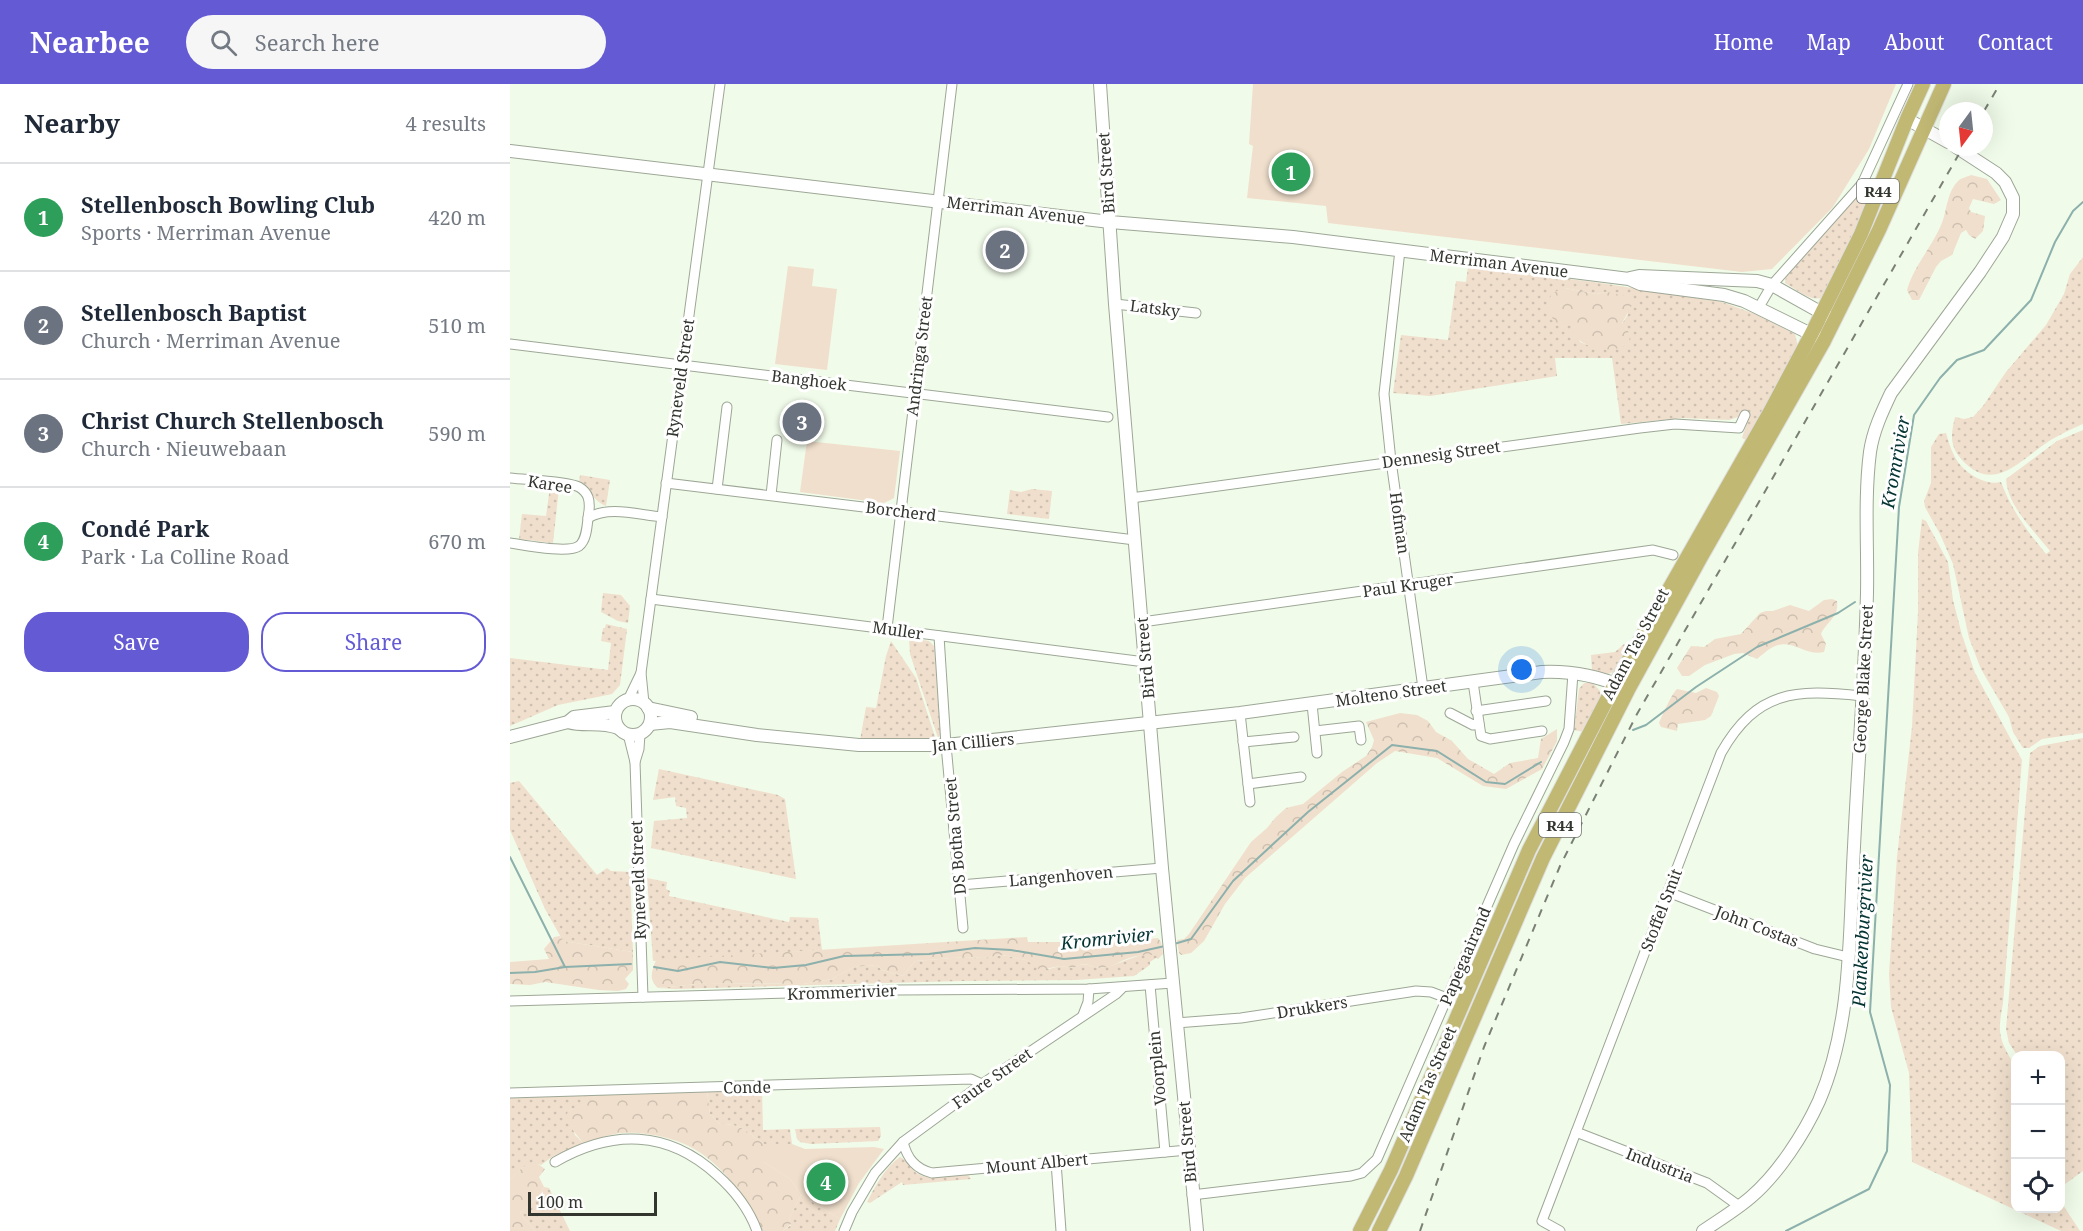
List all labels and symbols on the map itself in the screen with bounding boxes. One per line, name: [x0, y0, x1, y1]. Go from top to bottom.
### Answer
north arrow: [1939, 102, 1993, 156]
street label: Bird Street: [1092, 131, 1120, 215]
pin: 1: [1272, 150, 1310, 194]
road number: R44: [1857, 179, 1899, 203]
street label: Merriman Avenue: [945, 191, 1087, 229]
pin: 2: [986, 228, 1024, 272]
street label: Merriman Avenue: [1428, 244, 1570, 282]
street label: Andringa Street: [901, 294, 937, 417]
street label: Latsky: [1129, 294, 1182, 322]
street label: Ryneveld Street: [661, 317, 699, 439]
street label: Banghoek: [770, 364, 849, 396]
pin: 3: [782, 400, 822, 444]
water label: Kromrivier: [1875, 413, 1915, 511]
street label: Dennesig Street: [1380, 435, 1502, 473]
street label: Karee: [526, 470, 574, 498]
street label: Hofman: [1385, 491, 1415, 555]
street label: Borcherd: [864, 496, 938, 526]
street label: Paul Kruger: [1361, 568, 1455, 602]
street label: Adam Tas Street: [1596, 584, 1674, 704]
street label: George Blake Street: [1848, 604, 1878, 754]
street label: Muller: [871, 616, 925, 645]
street label: Bird Street: [1130, 616, 1160, 700]
your location: [1507, 655, 1536, 684]
street label: Molteno Street: [1334, 674, 1448, 712]
street label: Jan Cilliers: [930, 727, 1015, 757]
street label: DS Botha Street: [939, 776, 971, 896]
road number: R44: [1539, 813, 1581, 837]
street label: Ryneveld Street: [625, 820, 651, 940]
water label: Plankenburgrivier: [1846, 854, 1878, 1009]
street label: Langenhoven: [1008, 860, 1114, 892]
street label: Stoffel Smit: [1635, 865, 1687, 955]
street label: John Costas: [1711, 900, 1802, 952]
street label: Papegaairand: [1434, 903, 1496, 1009]
water label: Kromrivier: [1058, 921, 1155, 955]
street label: Krommerivier: [787, 979, 898, 1005]
street label: Drukkers: [1275, 991, 1349, 1023]
street label: Adam Tas Street: [1393, 1023, 1461, 1145]
street label: Voorplein: [1143, 1030, 1171, 1106]
street label: Faure Street: [948, 1042, 1037, 1114]
street label: Conde: [723, 1076, 771, 1098]
street label: Bird Street: [1172, 1100, 1202, 1184]
street label: Industria: [1623, 1142, 1697, 1188]
street label: Mount Albert: [985, 1148, 1089, 1178]
pin: 4: [806, 1160, 846, 1204]
scale bar: [528, 1189, 657, 1216]

